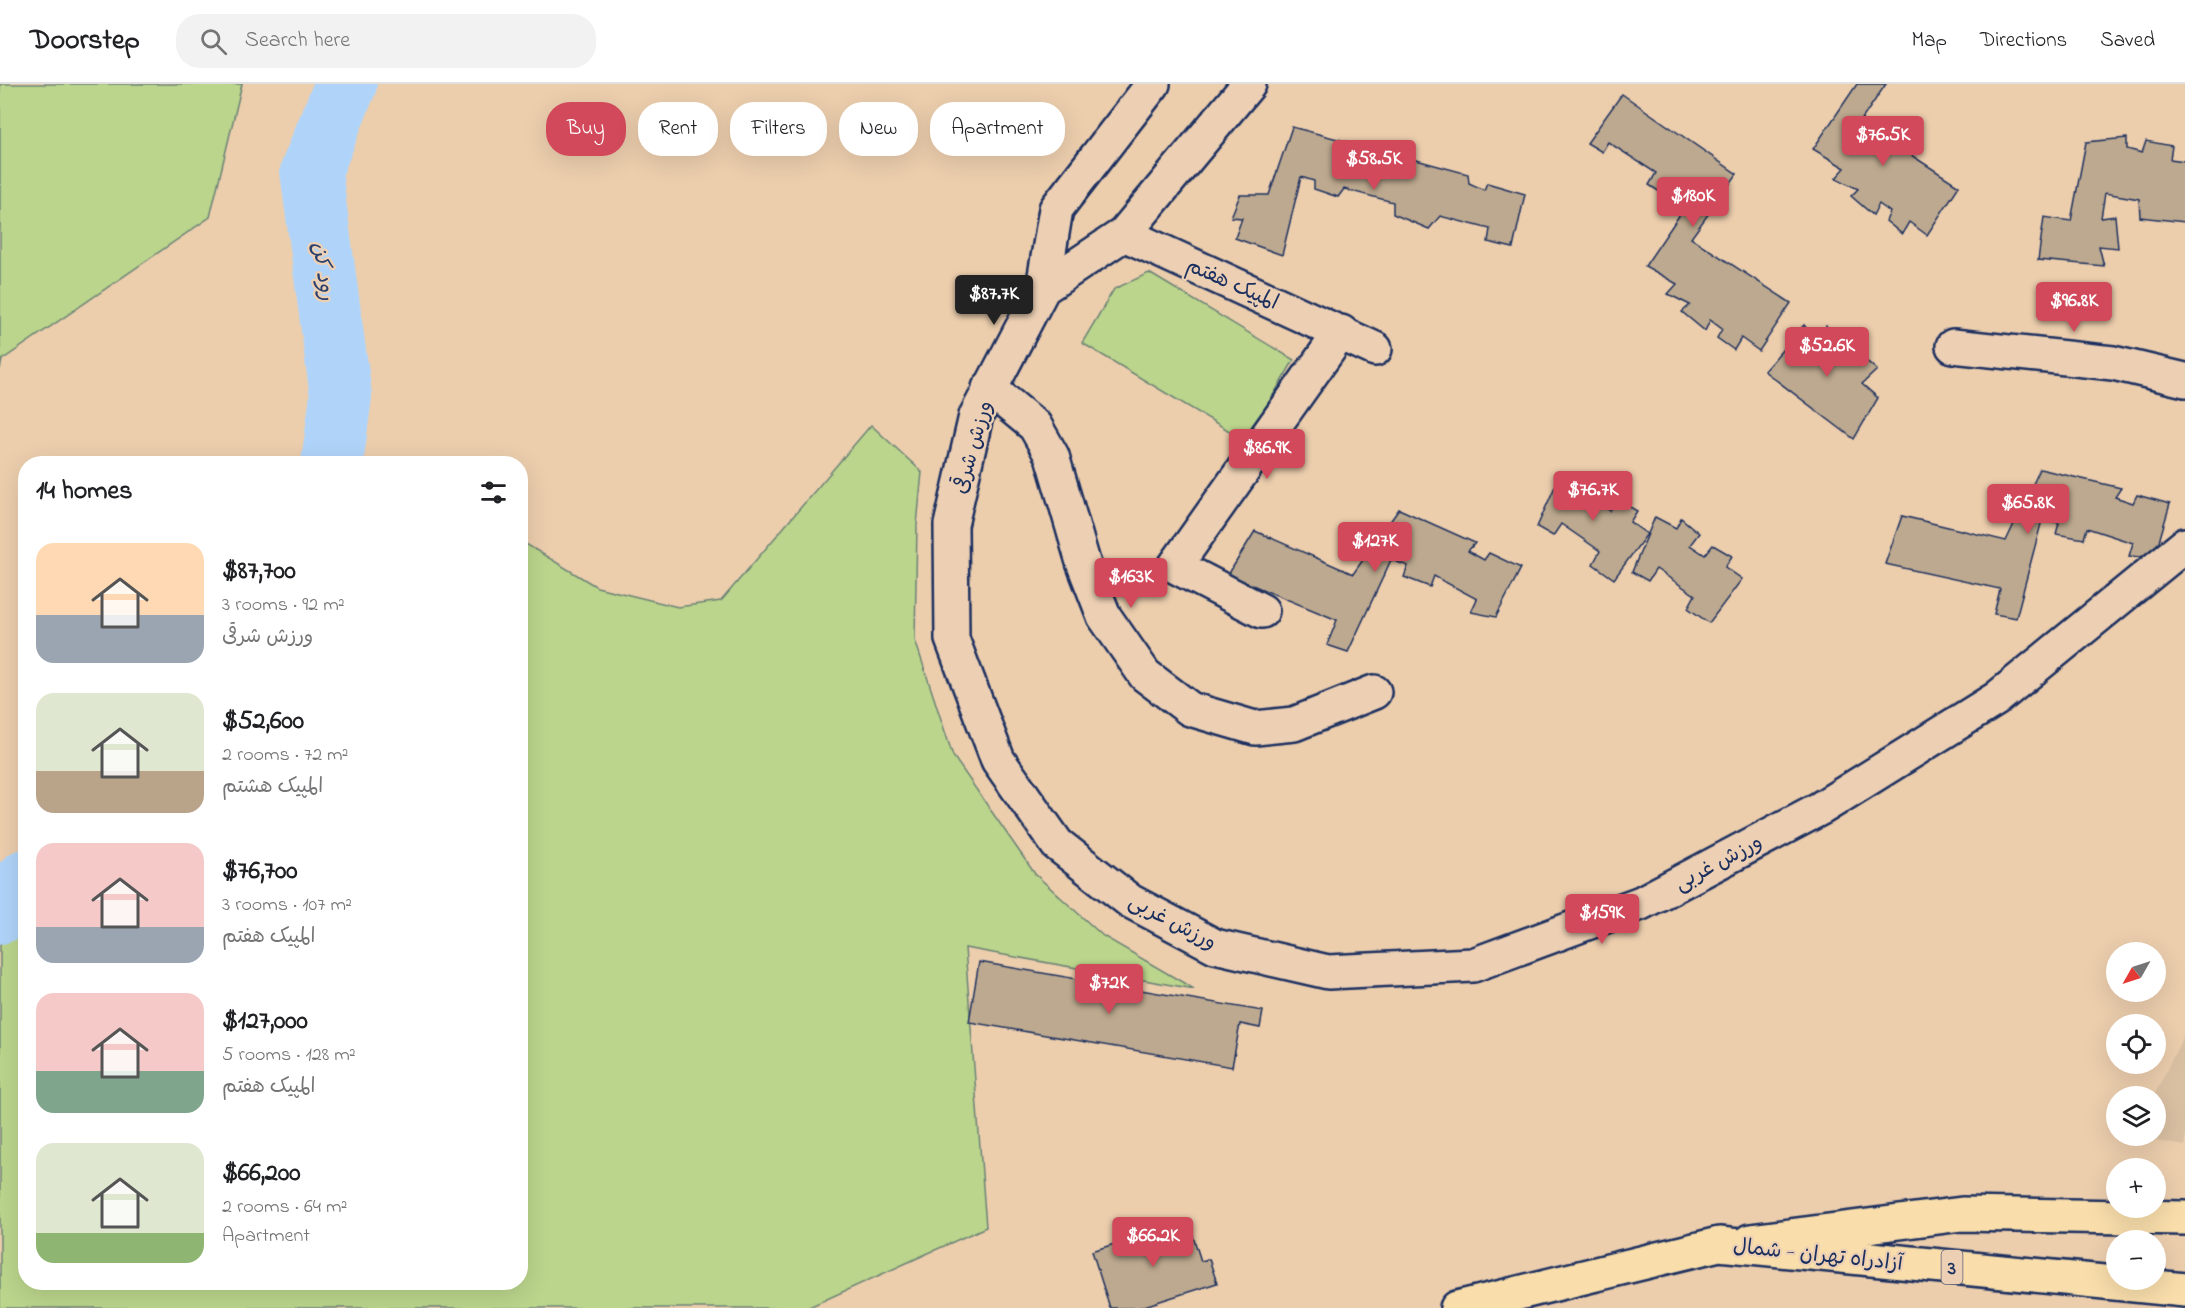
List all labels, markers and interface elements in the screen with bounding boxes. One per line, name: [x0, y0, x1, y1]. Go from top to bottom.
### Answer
search box: [176, 14, 596, 68]
text: Doorstep: [30, 21, 140, 62]
icon: search: [197, 25, 230, 58]
text: Search here: [245, 25, 350, 57]
text: Map: [1911, 26, 1947, 56]
text: Directions: [1980, 26, 2067, 56]
text: Saved: [2100, 26, 2155, 56]
chip: Buy: [546, 102, 626, 156]
chip: Rent: [638, 102, 718, 156]
chip: Filters: [730, 102, 827, 156]
chip: New: [839, 102, 918, 156]
chip: Apartment: [930, 102, 1065, 156]
pin: $76.5K: [1834, 116, 1932, 167]
text: $76.5K: [1856, 121, 1910, 150]
pin: $58.5K: [1325, 140, 1423, 191]
text: $58.5K: [1346, 145, 1402, 174]
pin: $180K: [1651, 177, 1735, 228]
text: $180K: [1671, 182, 1715, 211]
water label: رود کن: [302, 240, 342, 303]
street label: المپیک هفتم: [1181, 251, 1283, 318]
pin: $87.7K: [945, 275, 1043, 326]
text: $87.7K: [969, 280, 1019, 309]
pin: $96.8K: [2025, 282, 2123, 333]
text: $96.8K: [2050, 287, 2098, 316]
pin: $52.6K: [1778, 327, 1876, 378]
text: $52.6K: [1799, 332, 1855, 361]
street label: ورزش شرقی: [946, 397, 1002, 498]
pin: $86.9K: [1218, 429, 1316, 480]
text: $86.9K: [1243, 434, 1291, 463]
pin: $76.7K: [1544, 471, 1642, 522]
text: 14 homes: [36, 473, 132, 511]
icon: filters: [477, 476, 510, 509]
text: $76.7K: [1567, 476, 1619, 505]
pin: $65.8K: [1979, 484, 2077, 535]
text: $65.8K: [2001, 489, 2055, 518]
pin: $127K: [1333, 522, 1417, 573]
text: $127K: [1352, 527, 1398, 556]
text: $87,700: [222, 553, 296, 591]
pin: $163K: [1089, 558, 1173, 609]
text: $163K: [1108, 563, 1154, 592]
icon: home: [84, 567, 156, 639]
text: 3 rooms · 92 m²: [222, 591, 345, 620]
text: ورزش شرقی: [222, 623, 313, 652]
text: $52,600: [222, 703, 304, 741]
icon: home: [84, 717, 156, 789]
text: 2 rooms · 72 m²: [222, 741, 349, 770]
text: المپیک هشتم: [222, 773, 323, 802]
street label: ورزش غربی: [1670, 828, 1768, 900]
text: $76,700: [222, 853, 298, 891]
icon: home: [84, 867, 156, 939]
street label: ورزش غربی: [1123, 887, 1221, 959]
text: 3 rooms · 107 m²: [222, 891, 352, 920]
pin: $159K: [1560, 894, 1644, 945]
text: $159K: [1579, 899, 1625, 928]
text: المپیک هفتم: [222, 923, 315, 952]
north arrow: [2106, 942, 2166, 1002]
map controls: [2106, 942, 2166, 1290]
pin: $72K: [1073, 964, 1145, 1015]
text: $72K: [1089, 969, 1129, 998]
text: $127,000: [222, 1003, 308, 1041]
button: locate: [2106, 1014, 2166, 1074]
icon: home: [84, 1017, 156, 1089]
text: 5 rooms · 128 m²: [222, 1041, 356, 1070]
text: المپیک هفتم: [222, 1073, 315, 1102]
button: layers: [2106, 1086, 2166, 1146]
text: $66,200: [222, 1155, 300, 1193]
button: +: [2106, 1158, 2166, 1218]
icon: home: [84, 1167, 156, 1239]
text: 2 rooms · 64 m²: [222, 1193, 347, 1222]
pin: $66.2K: [1104, 1217, 1202, 1268]
text: Apartment: [222, 1222, 310, 1251]
text: $66.2K: [1126, 1222, 1180, 1251]
button: −: [2106, 1230, 2166, 1290]
street label: آزادراه تهران - شمال: [1731, 1232, 1905, 1280]
road number: 3: [1942, 1250, 1962, 1284]

